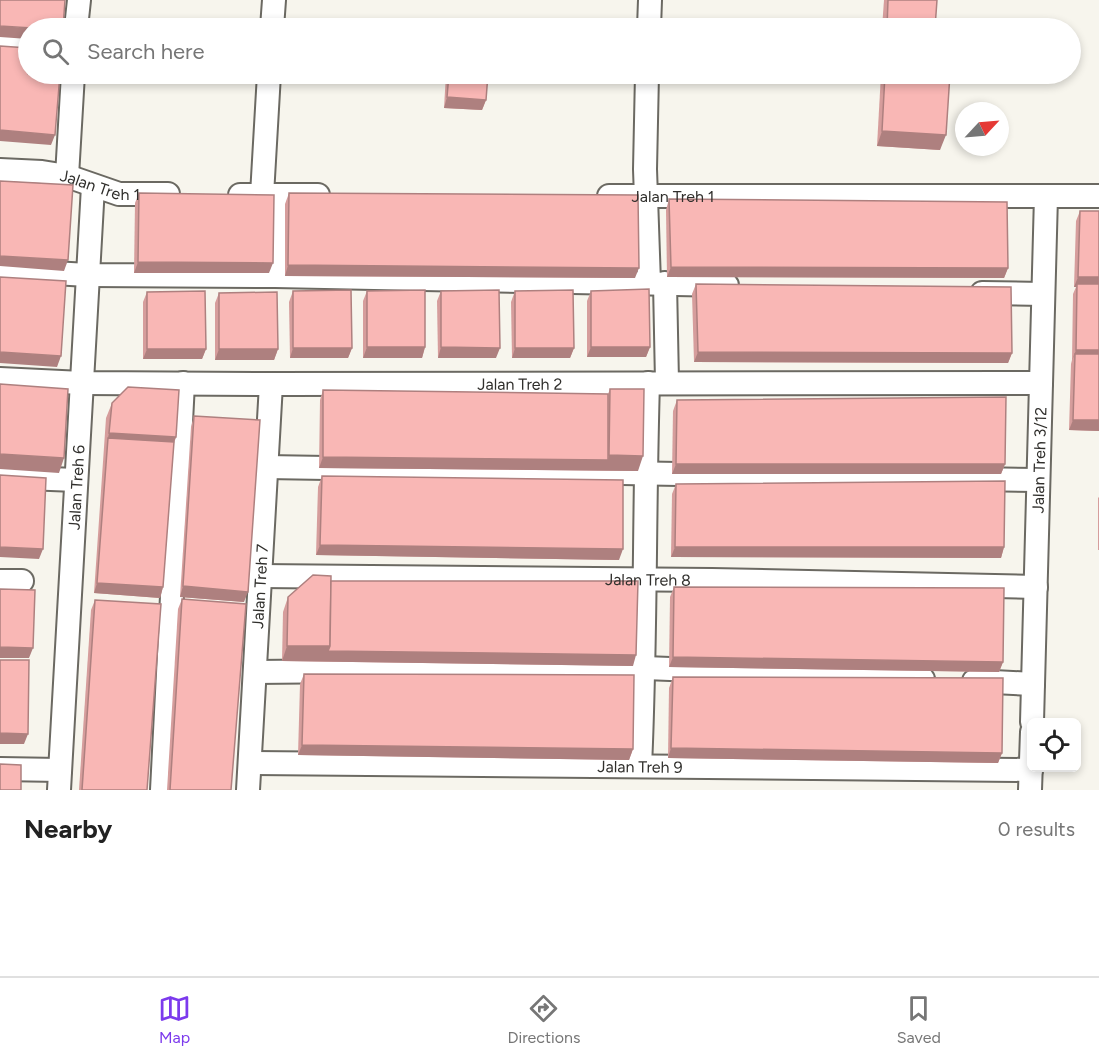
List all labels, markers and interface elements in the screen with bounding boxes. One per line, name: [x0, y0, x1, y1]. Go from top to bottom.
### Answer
search box: [18, 18, 1081, 84]
icon: search: [39, 35, 72, 68]
text: Search here: [87, 38, 205, 65]
north arrow: [955, 102, 1009, 156]
street label: Jalan Treh 1: [59, 166, 140, 204]
street label: Jalan Treh 1: [632, 187, 714, 206]
street label: Jalan Treh 2: [477, 375, 562, 394]
street label: Jalan Treh 3/12: [1029, 407, 1050, 514]
street label: Jalan Treh 6: [65, 444, 88, 531]
street label: Jalan Treh 7: [248, 543, 272, 629]
street label: Jalan Treh 8: [605, 570, 691, 590]
map controls: [1027, 718, 1081, 772]
button: locate: [1027, 718, 1081, 772]
street label: Jalan Treh 9: [597, 757, 683, 777]
text: Nearby: [24, 813, 112, 845]
text: 0 results: [998, 817, 1075, 841]
tab: Map: [158, 992, 191, 1047]
tab: Directions: [507, 992, 580, 1047]
tab: Saved: [897, 992, 941, 1047]

